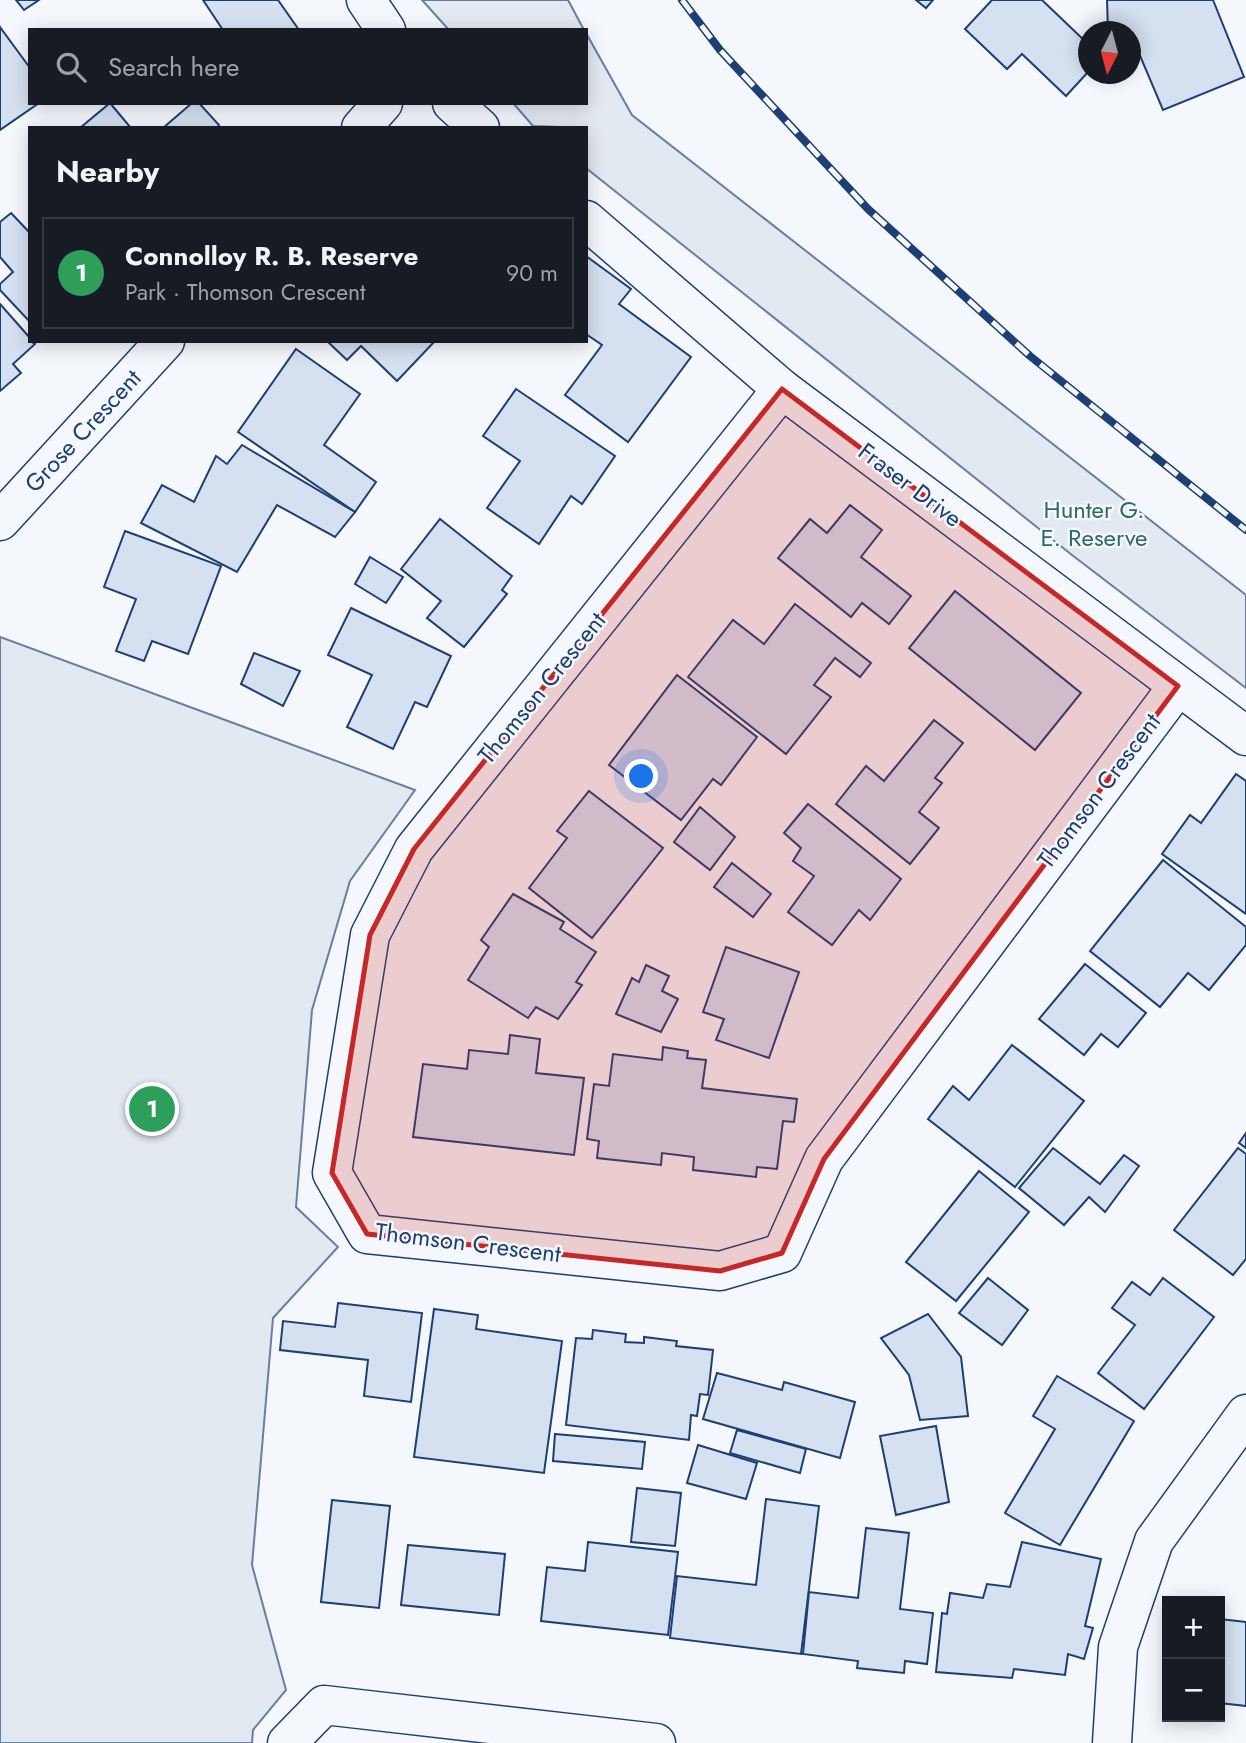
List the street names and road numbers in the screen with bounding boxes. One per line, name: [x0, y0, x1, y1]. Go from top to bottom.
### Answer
street label: Grose Crescent: [16, 361, 149, 500]
street label: Fraser Drive: [851, 434, 970, 535]
street label: Thomson Crescent: [469, 604, 614, 771]
street label: Thomson Crescent: [1028, 705, 1169, 876]
street label: Thomson Crescent: [373, 1214, 563, 1271]

